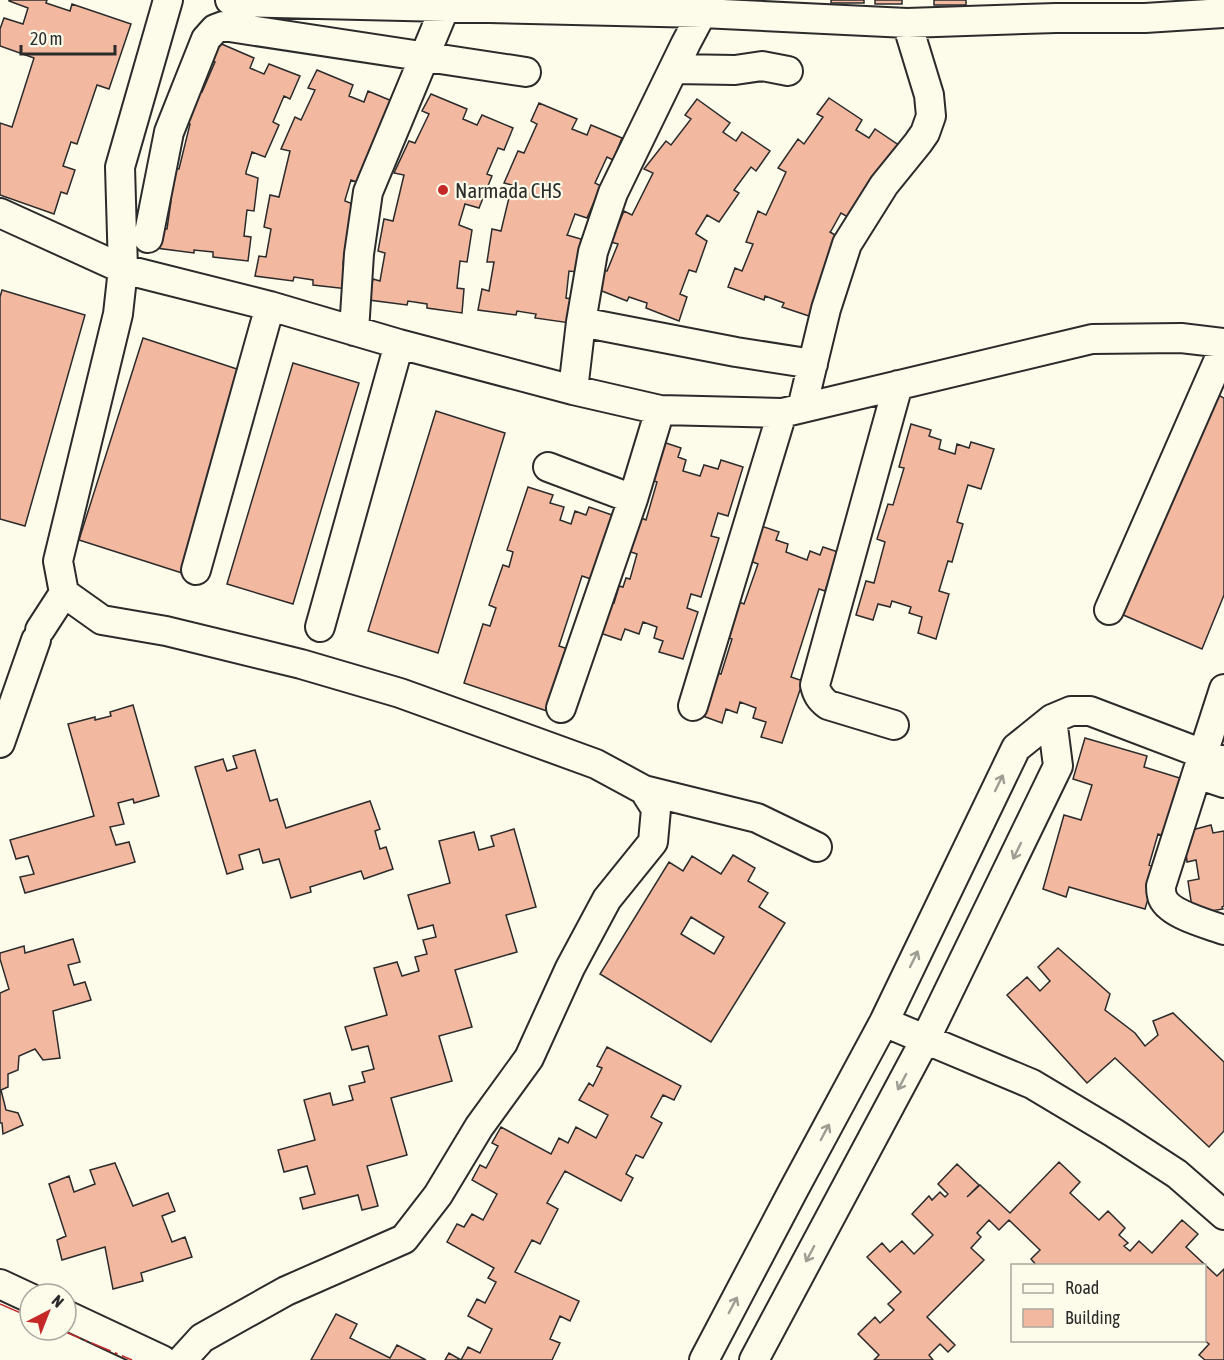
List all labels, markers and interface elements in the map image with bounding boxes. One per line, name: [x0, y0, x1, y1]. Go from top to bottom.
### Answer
scale bar: [21, 18, 116, 56]
text: 20 m: [30, 28, 62, 49]
place label: Narmada CHS: [455, 178, 561, 202]
marker: Narmada CHS: [436, 183, 450, 197]
one-way arrow: [993, 775, 1005, 793]
one-way arrow: [1011, 842, 1022, 860]
one-way arrow: [909, 951, 921, 969]
one-way arrow: [896, 1073, 907, 1091]
one-way arrow: [819, 1124, 831, 1141]
one-way arrow: [804, 1245, 815, 1263]
legend: [1011, 1264, 1206, 1342]
text: Road: [1065, 1277, 1099, 1298]
north arrow: [18, 1282, 78, 1342]
text: N: [49, 1291, 68, 1311]
one-way arrow: [728, 1296, 739, 1314]
text: Building: [1065, 1307, 1120, 1328]

